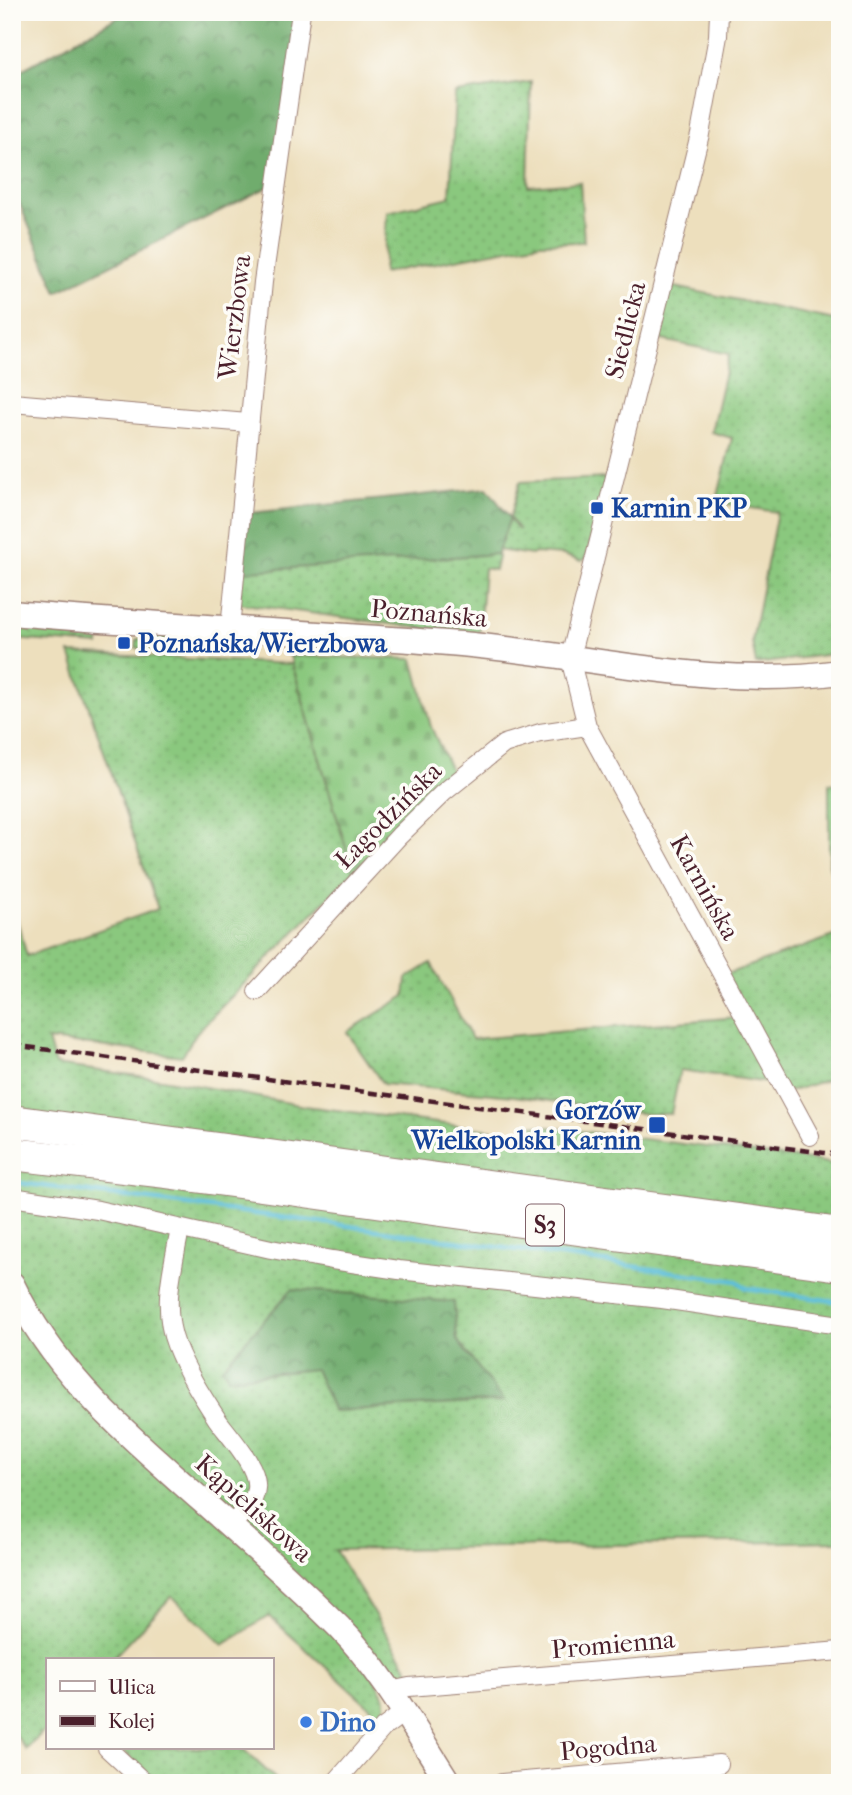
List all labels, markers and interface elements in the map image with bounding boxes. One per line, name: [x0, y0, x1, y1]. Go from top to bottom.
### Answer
street label: Wierzbowa: [211, 252, 258, 382]
street label: Siedlicka: [598, 277, 653, 382]
place label: Karnin PKP: [611, 493, 747, 524]
marker: Karnin PKP: [589, 500, 605, 516]
street label: Poznańska: [369, 593, 489, 634]
place label: Poznańska/Wierzbowa: [138, 628, 388, 659]
marker: Poznańska/Wierzbowa: [116, 635, 132, 651]
street label: Łagodzińska: [329, 755, 449, 875]
street label: Karnińska: [663, 829, 746, 946]
place label: Gorzów Wielkopolski Karnin: [410, 1095, 643, 1156]
marker: Gorzów Wielkopolski Karnin: [647, 1115, 667, 1135]
road number: S3: [526, 1204, 564, 1246]
street label: Kąpieliskowa: [188, 1448, 319, 1570]
street label: Promienna: [550, 1624, 677, 1665]
legend: [46, 1658, 273, 1750]
text: Ulica: [108, 1675, 155, 1699]
place label: Dino: [320, 1707, 376, 1738]
text: Kolej: [108, 1709, 155, 1733]
marker: Dino: [298, 1714, 314, 1730]
street label: Pogodna: [559, 1728, 658, 1767]

